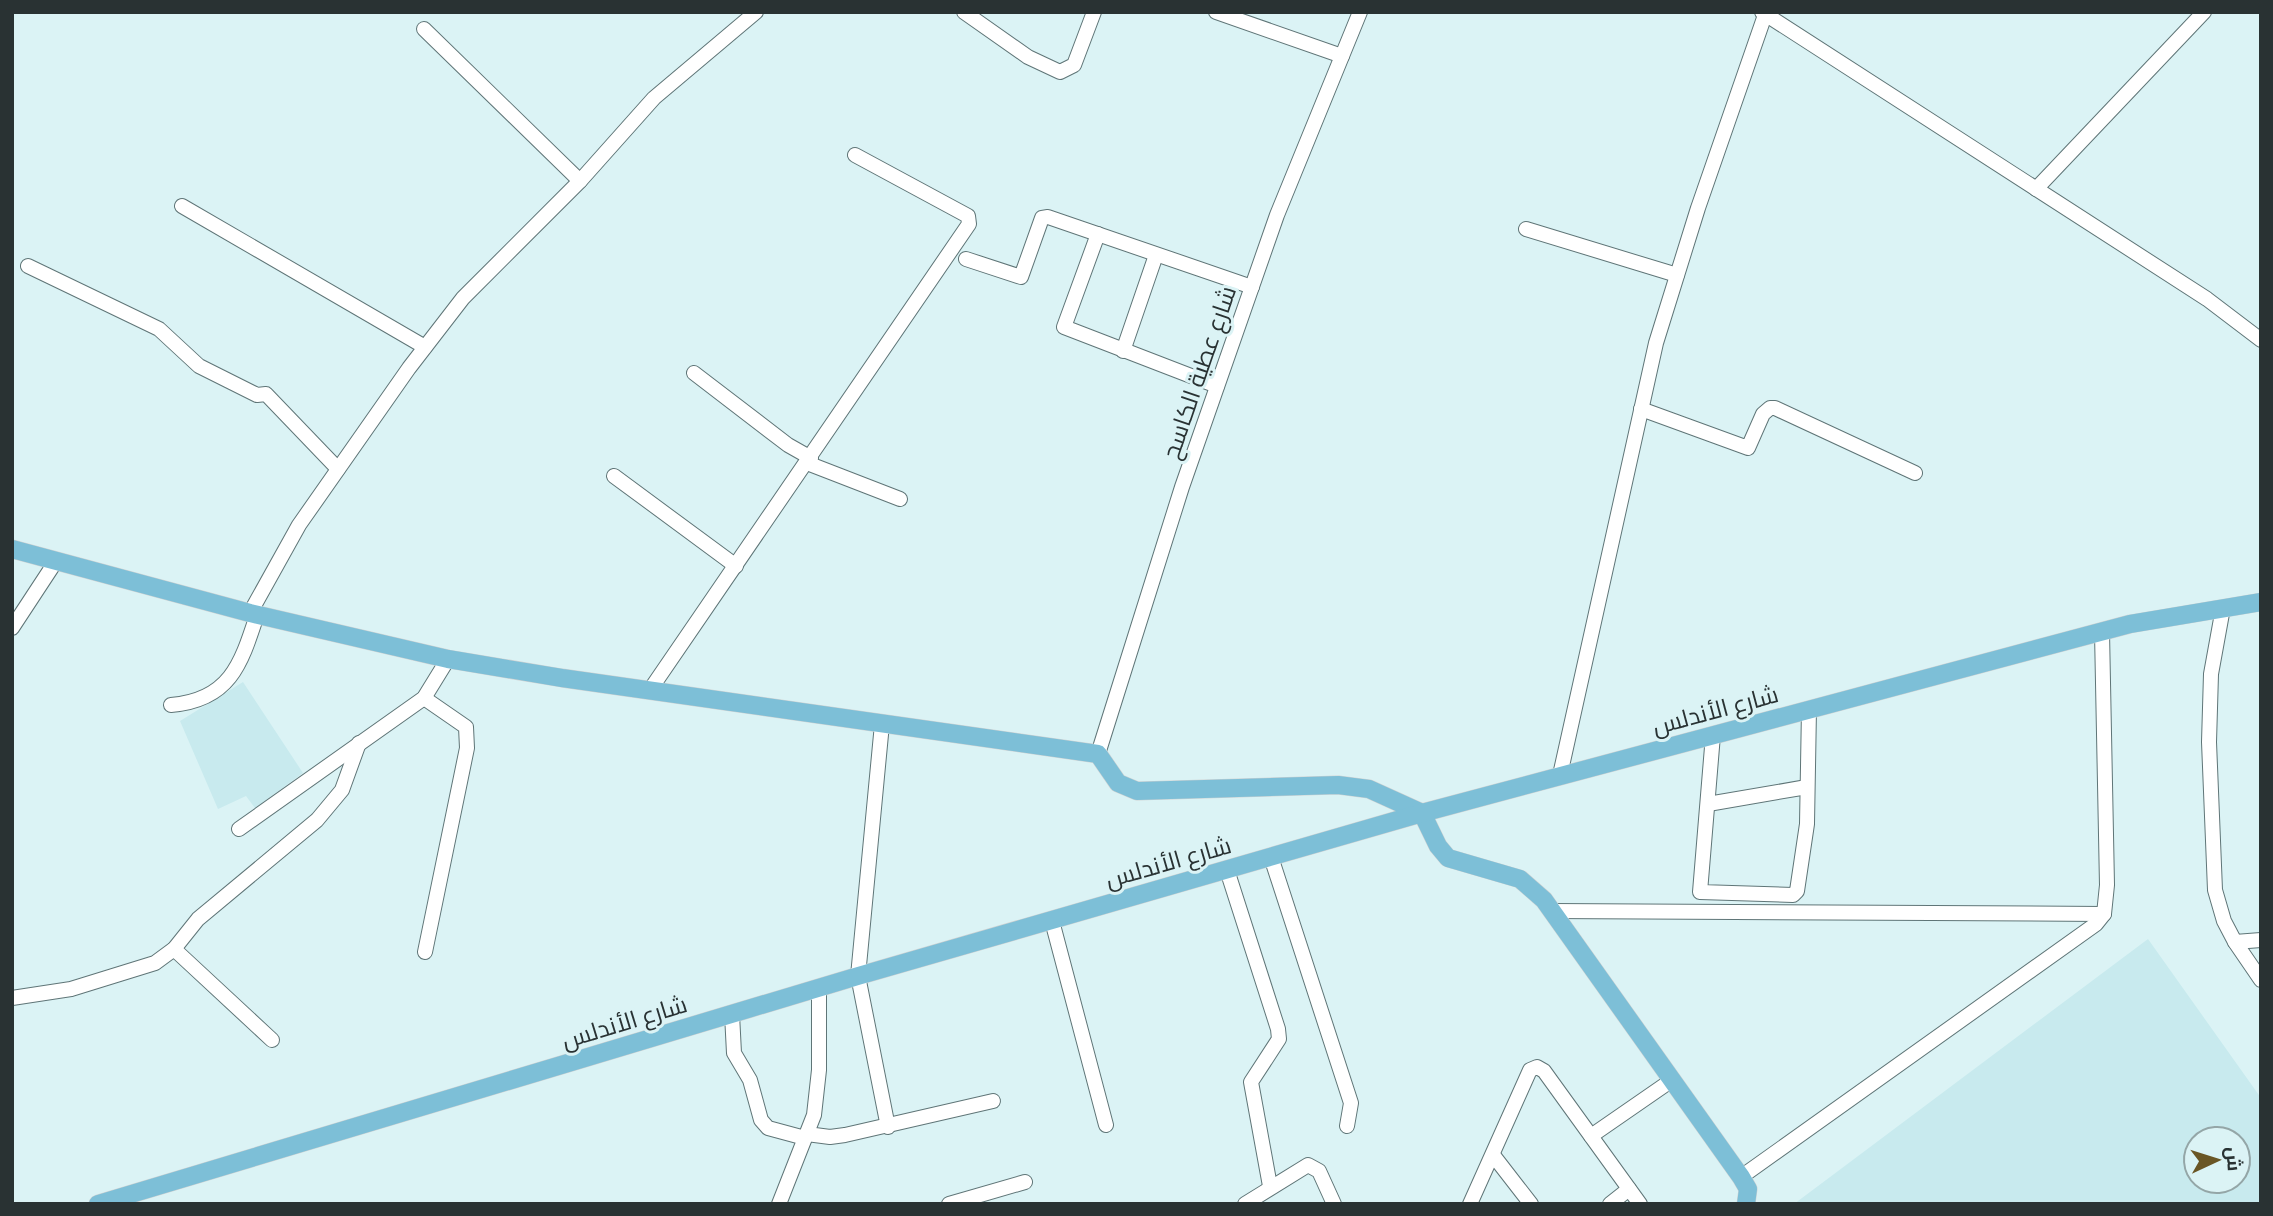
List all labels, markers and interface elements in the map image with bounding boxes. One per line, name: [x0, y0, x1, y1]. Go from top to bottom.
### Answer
street label: شارع عطية الكاسح: [1155, 282, 1244, 463]
street label: شارع الأندلس: [1649, 678, 1782, 743]
street label: شارع الأندلس: [1102, 829, 1235, 896]
street label: شارع الأندلس: [558, 988, 691, 1057]
north arrow: [2182, 1125, 2252, 1195]
text: ش: [2221, 1146, 2247, 1172]

